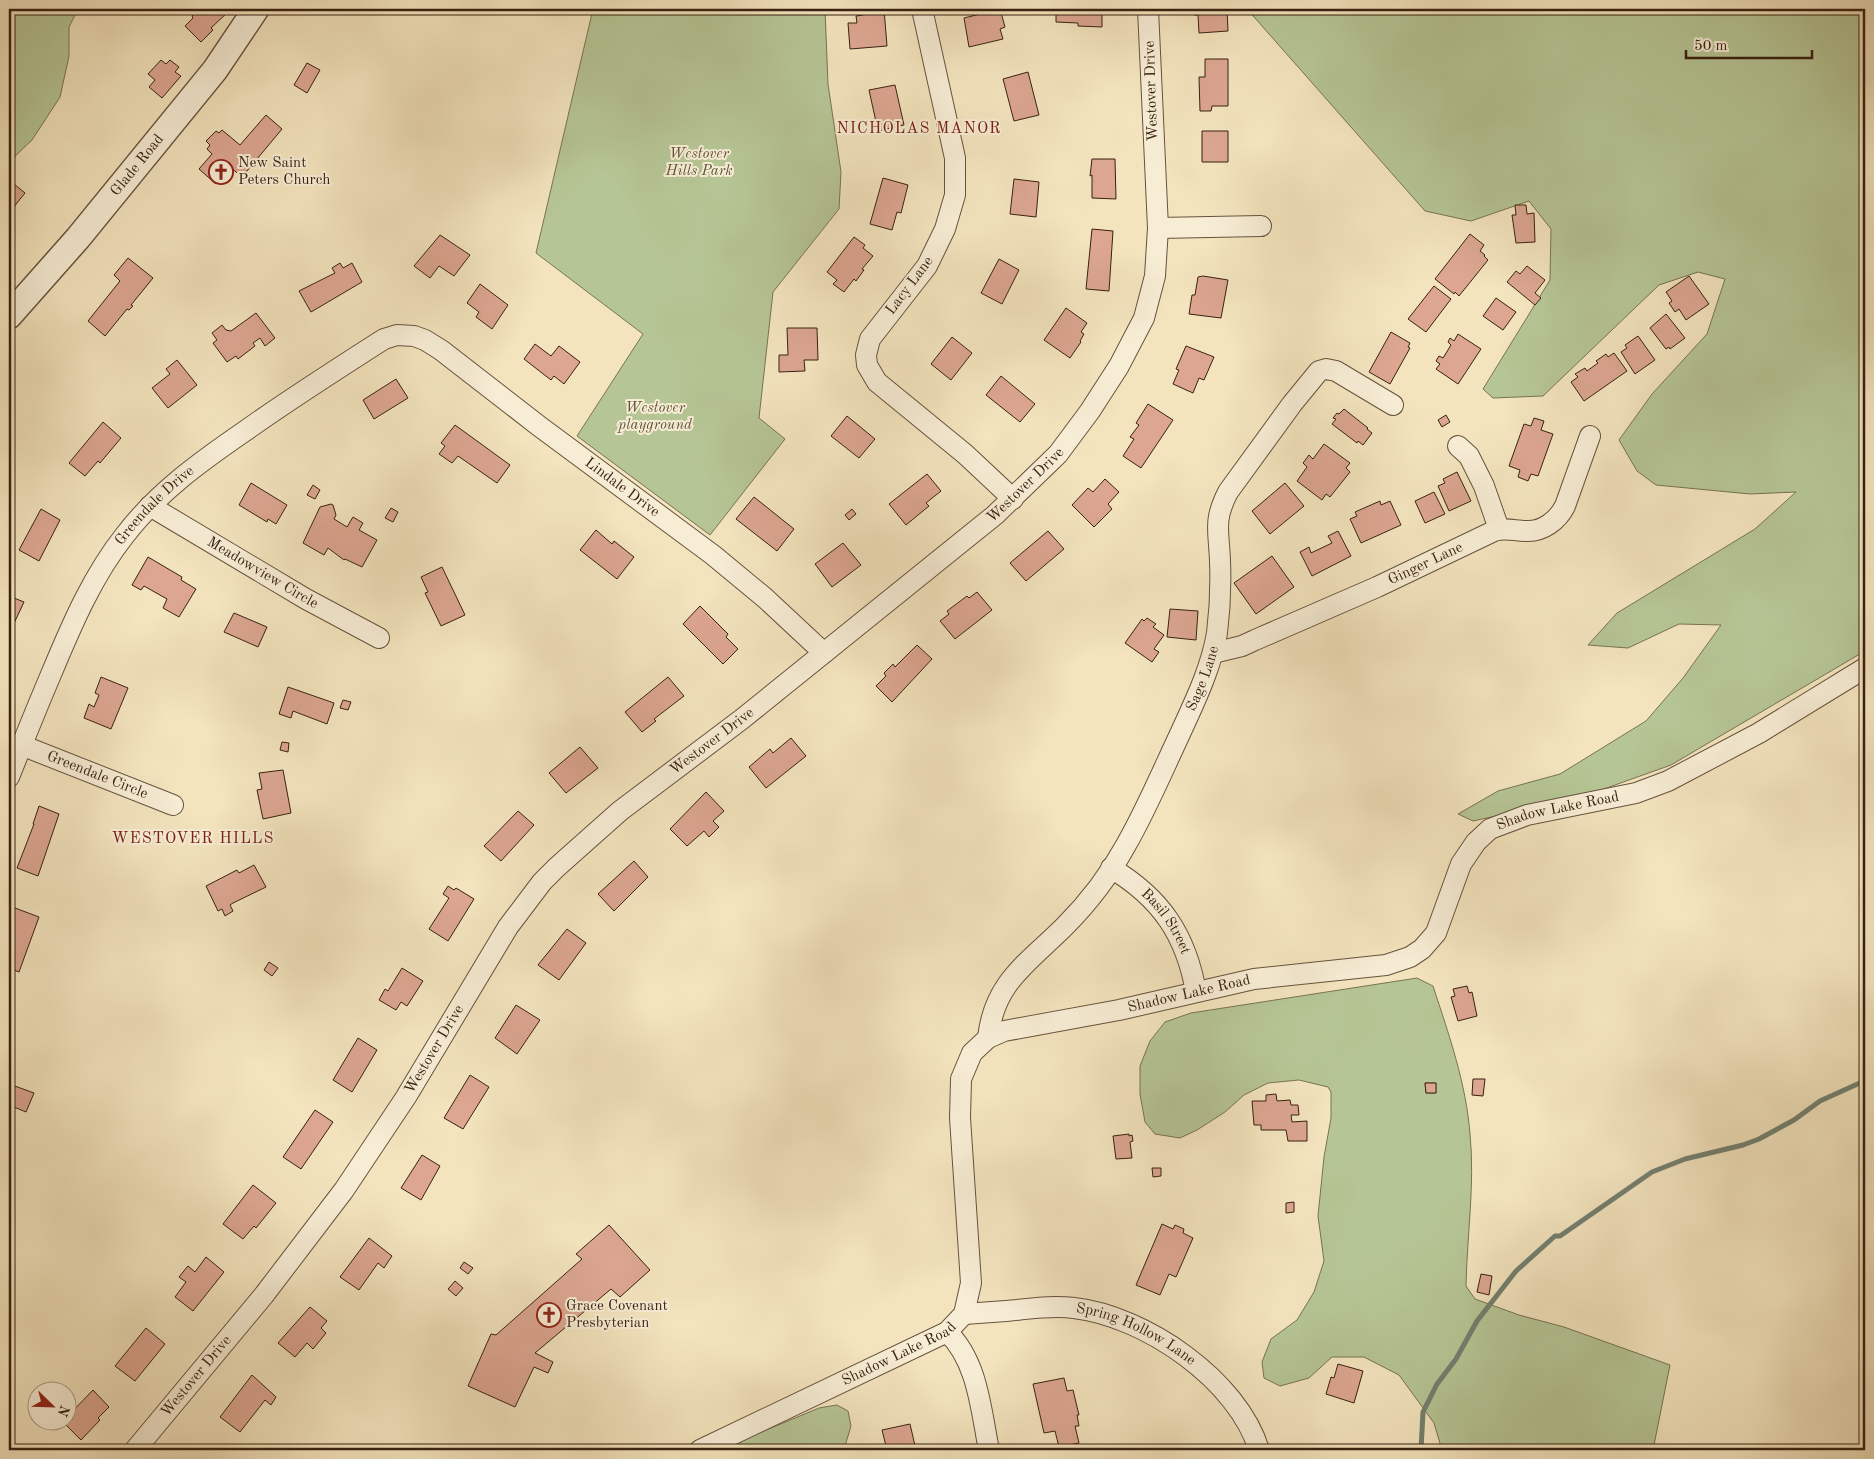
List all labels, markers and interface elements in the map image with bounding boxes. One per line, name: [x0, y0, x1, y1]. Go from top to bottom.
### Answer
scale bar: [1686, 28, 1813, 60]
text: 50 m: [1694, 39, 1728, 54]
street label: Westover Drive: [1143, 40, 1161, 142]
district label: NICHOLAS MANOR: [836, 121, 1002, 137]
street label: Glade Road: [108, 131, 167, 199]
park label: Westover Hills Park: [664, 147, 733, 179]
place label: New Saint Peters Church: [238, 156, 330, 188]
church icon: New Saint Peters Church: [208, 159, 234, 185]
street label: Lacy Lane: [883, 254, 937, 318]
park label: Westover playground: [616, 401, 693, 433]
street label: Westover Drive: [984, 445, 1067, 526]
street label: Lindale Drive: [582, 455, 662, 520]
street label: Greendale Drive: [112, 463, 197, 548]
street label: Meadowview Circle: [205, 534, 321, 612]
street label: Ginger Lane: [1386, 539, 1465, 588]
street label: Sage Lane: [1184, 644, 1222, 714]
street label: Westover Drive: [667, 705, 757, 778]
street label: Greendale Circle: [45, 748, 150, 802]
street label: Shadow Lake Road: [1494, 789, 1621, 833]
district label: WESTOVER HILLS: [112, 831, 275, 847]
street label: Basil Street: [1138, 886, 1193, 956]
street label: Shadow Lake Road: [1126, 973, 1252, 1015]
street label: Westover Drive: [402, 1002, 467, 1096]
place label: Grace Covenant Presbyterian: [566, 1299, 668, 1331]
street label: Spring Hollow Lane: [1075, 1301, 1198, 1368]
church icon: Grace Covenant Presbyterian: [536, 1302, 562, 1328]
street label: Shadow Lake Road: [839, 1319, 959, 1389]
street label: Westover Drive: [158, 1333, 234, 1420]
north arrow: [28, 1382, 78, 1432]
text: N: [54, 1403, 72, 1419]

